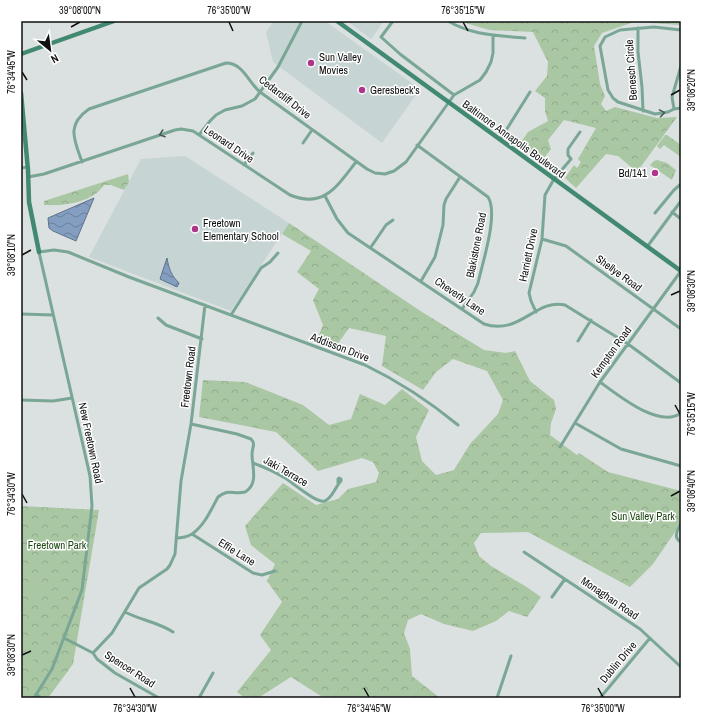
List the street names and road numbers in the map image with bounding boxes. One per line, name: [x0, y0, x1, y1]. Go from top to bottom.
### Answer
street label: Benesch Circle: [622, 39, 640, 101]
street label: Cedarcliff Drive: [256, 72, 314, 122]
street label: Baltimore Annapolis Boulevard: [460, 97, 568, 181]
street label: Leonard Drive: [201, 122, 257, 166]
street label: Blakistone Road: [463, 211, 489, 279]
street label: Harriett Drive: [516, 227, 540, 283]
street label: Shellye Road: [593, 252, 645, 294]
street label: Cheverly Lane: [432, 274, 488, 318]
street label: Kempton Road: [588, 324, 634, 380]
street label: Addisson Drive: [308, 329, 371, 365]
street label: Freetown Road: [177, 346, 199, 408]
street label: New Freetown Road: [76, 401, 106, 485]
street label: Jaki Terrace: [261, 453, 311, 489]
street label: Effie Lane: [216, 535, 258, 569]
street label: Monaghan Road: [578, 574, 642, 622]
street label: Dublin Drive: [597, 638, 639, 686]
street label: Spencer Road: [102, 647, 158, 691]

